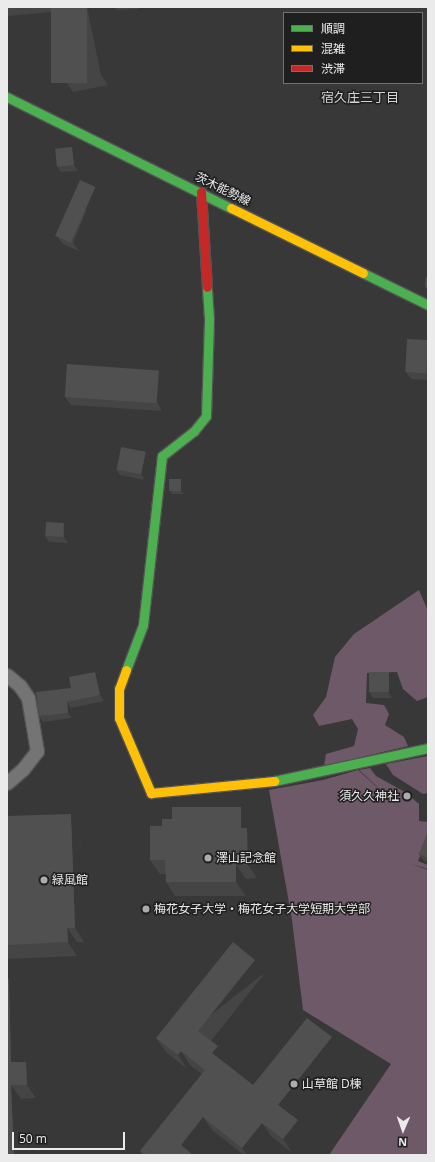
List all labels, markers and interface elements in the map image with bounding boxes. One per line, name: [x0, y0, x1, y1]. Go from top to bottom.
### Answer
legend: [283, 12, 423, 84]
text: 順調: [321, 20, 345, 37]
text: 混雑: [321, 40, 345, 57]
text: 渋滞: [321, 60, 345, 77]
district label: 宿久庄三丁目: [321, 89, 399, 105]
street label: 茨木能勢線: [193, 169, 253, 209]
place label: 須久久神社: [339, 789, 399, 803]
marker: 須久久神社: [402, 791, 412, 801]
place label: 澤山記念館: [216, 851, 276, 865]
marker: 澤山記念館: [203, 853, 213, 863]
place label: 緑風館: [52, 873, 88, 887]
marker: 緑風館: [39, 875, 49, 885]
place label: 梅花女子大学・梅花女子大学短期大学部: [154, 902, 370, 916]
marker: 梅花女子大学・梅花女子大学短期大学部: [141, 904, 151, 914]
place label: 山草館 D棟: [302, 1077, 362, 1091]
marker: 山草館 D棟: [289, 1079, 299, 1089]
north arrow: [383, 1110, 423, 1150]
scale bar: [14, 1124, 127, 1150]
text: 50 m: [19, 1130, 47, 1147]
text: N: [398, 1135, 407, 1150]

